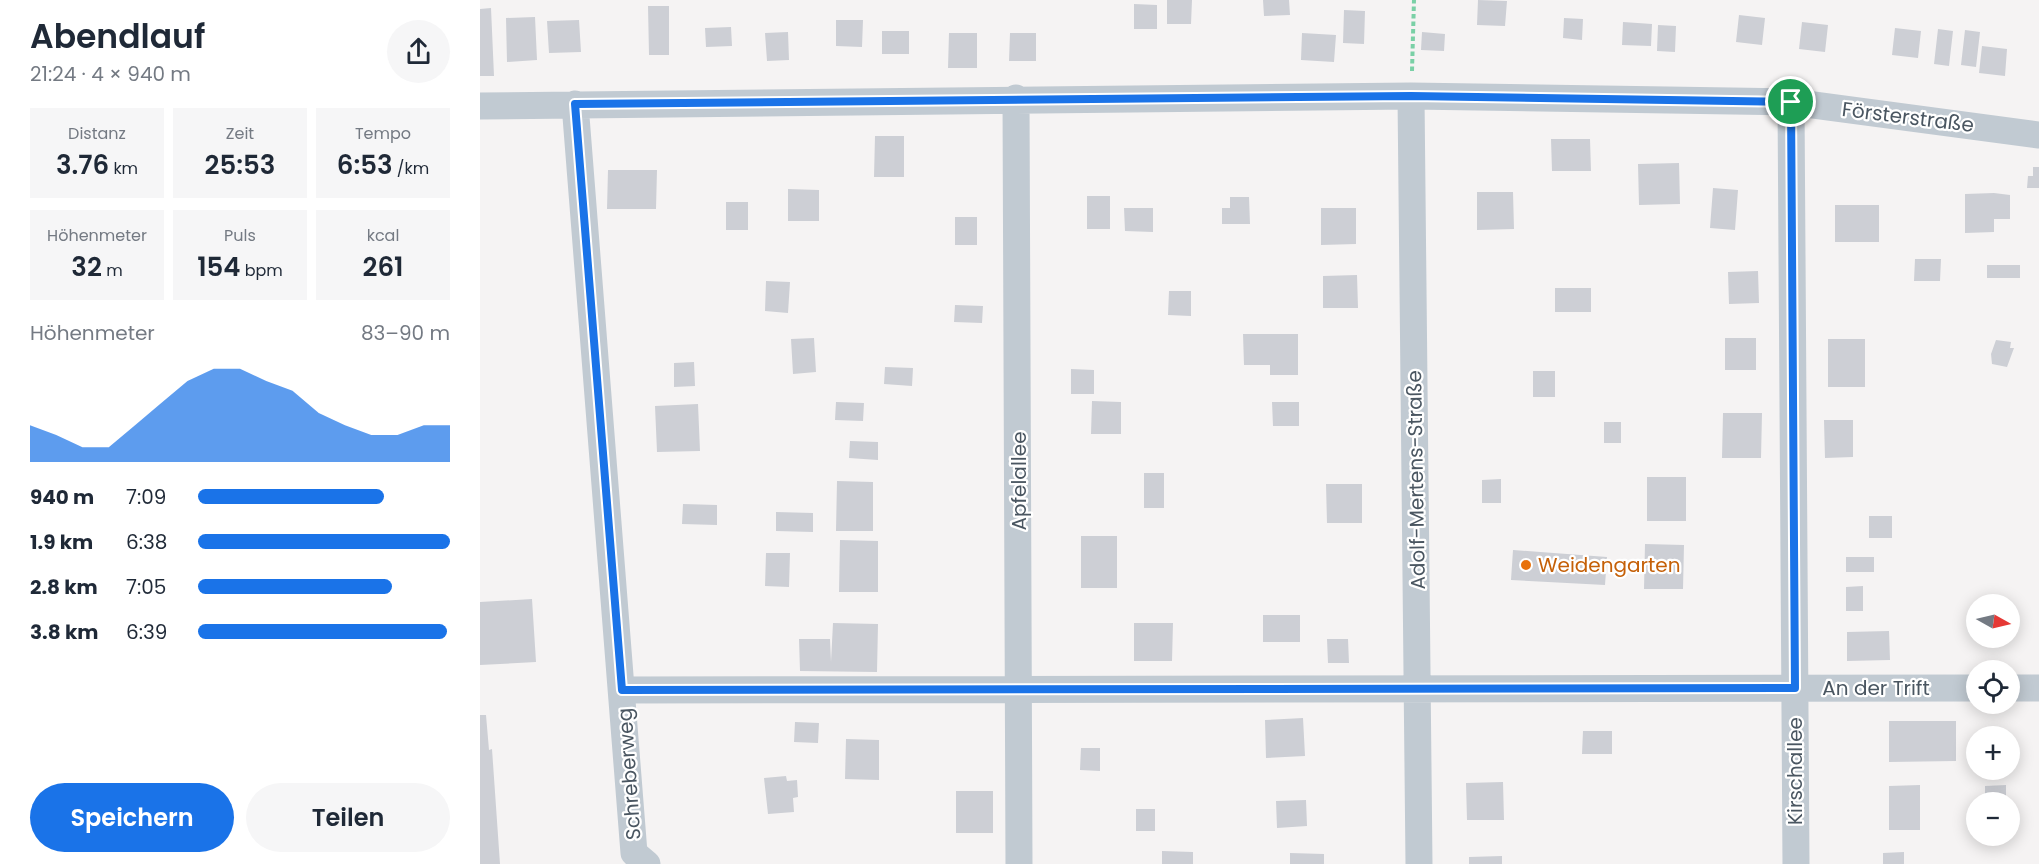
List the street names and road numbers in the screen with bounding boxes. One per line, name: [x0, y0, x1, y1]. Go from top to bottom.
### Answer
street label: Försterstraße: [1840, 95, 1976, 139]
street label: Adolf-Mertens-Straße: [1400, 370, 1432, 590]
street label: Apfelallee: [1005, 431, 1033, 531]
street label: An der Trift: [1822, 674, 1930, 702]
street label: Schreberweg: [610, 707, 648, 841]
street label: Kirschallee: [1781, 717, 1809, 825]

